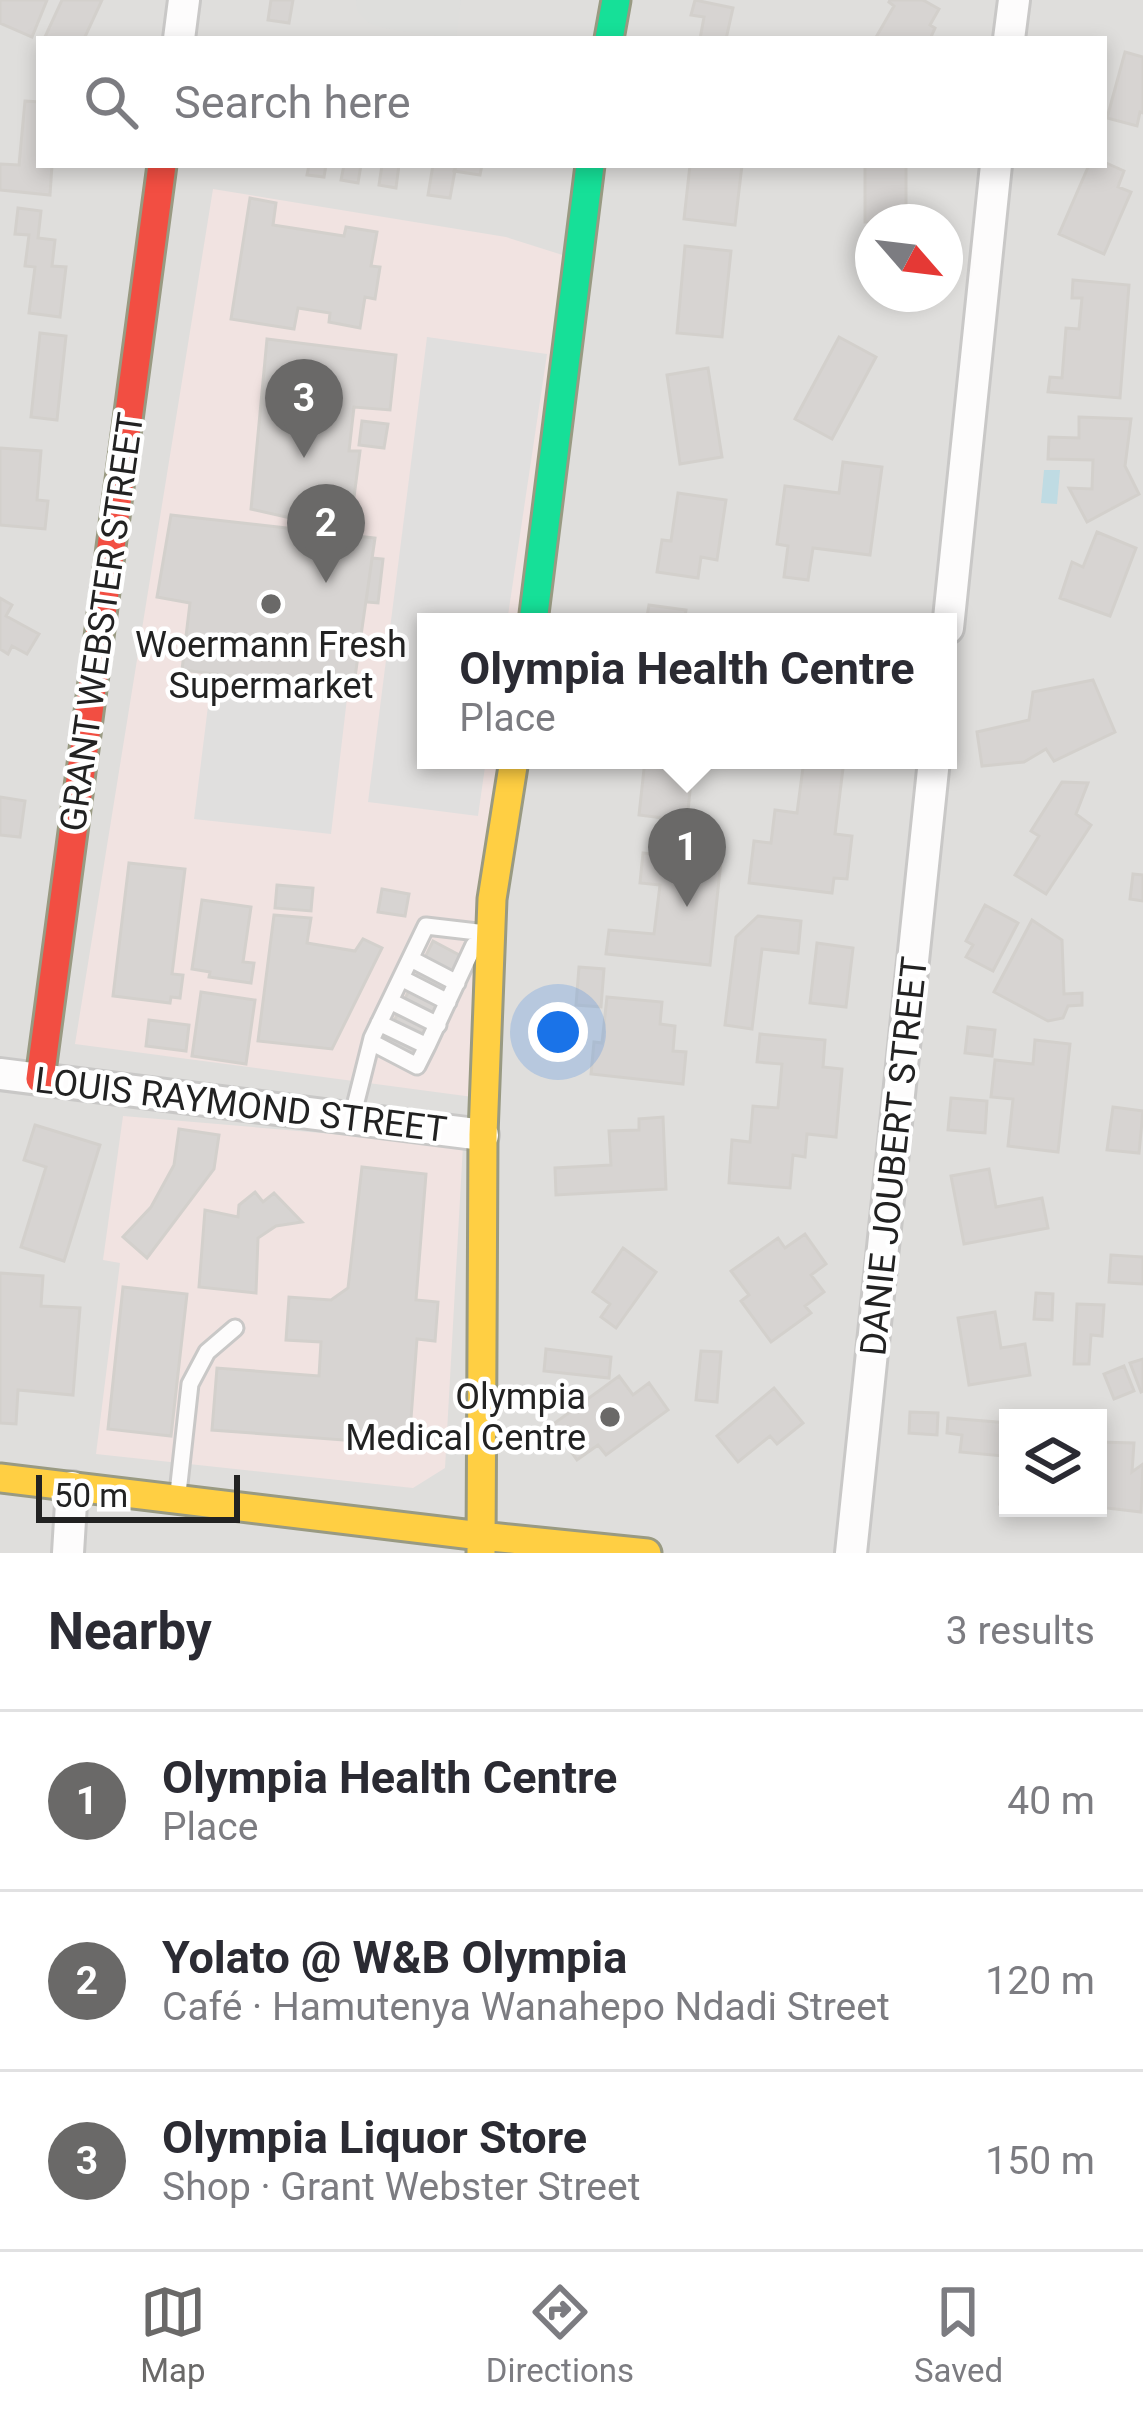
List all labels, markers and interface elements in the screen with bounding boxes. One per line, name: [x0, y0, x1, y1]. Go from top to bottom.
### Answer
search box: [36, 36, 1107, 168]
icon: search: [78, 69, 144, 135]
text: Search here: [174, 76, 411, 129]
north arrow: [855, 204, 963, 312]
pin: 3: [265, 359, 343, 458]
street label: GRANT WEBSTER STREET: [52, 410, 152, 834]
pin: 2: [287, 484, 365, 583]
marker: Woermann Fresh Supermarket: [258, 591, 284, 617]
popup: [417, 613, 957, 769]
place label: Woermann Fresh Supermarket: [135, 624, 407, 707]
text: Olympia Health Centre: [459, 642, 915, 695]
text: Place: [459, 695, 556, 741]
pin: 1: [648, 808, 726, 907]
street label: DANIE JOUBERT STREET: [852, 955, 936, 1358]
your location: [528, 1002, 588, 1062]
street label: LOUIS RAYMOND STREET: [33, 1059, 449, 1151]
place label: Olympia Medical Centre: [345, 1376, 586, 1459]
marker: Olympia Medical Centre: [597, 1404, 623, 1430]
map controls: [999, 1409, 1107, 1517]
button: layers: [999, 1409, 1107, 1517]
scale bar: [36, 1469, 240, 1522]
text: 50 m: [54, 1476, 128, 1515]
text: Nearby: [48, 1602, 212, 1661]
text: 3 results: [946, 1608, 1095, 1654]
text: Olympia Health Centre: [162, 1751, 617, 1804]
text: 1: [76, 1778, 98, 1824]
text: 40 m: [1007, 1778, 1095, 1824]
text: Place: [162, 1804, 258, 1850]
text: Yolato @ W&B Olympia: [162, 1931, 627, 1984]
text: 2: [76, 1958, 98, 2004]
text: 120 m: [985, 1958, 1095, 2004]
text: Café · Hamutenya Wanahepo Ndadi Street: [162, 1984, 890, 2030]
text: Olympia Liquor Store: [162, 2111, 587, 2164]
text: 3: [76, 2138, 98, 2184]
text: 150 m: [985, 2138, 1095, 2184]
text: Shop · Grant Webster Street: [162, 2164, 640, 2210]
tab: Map: [140, 2279, 206, 2390]
tab: Directions: [486, 2279, 634, 2390]
tab: Saved: [914, 2279, 1003, 2390]

